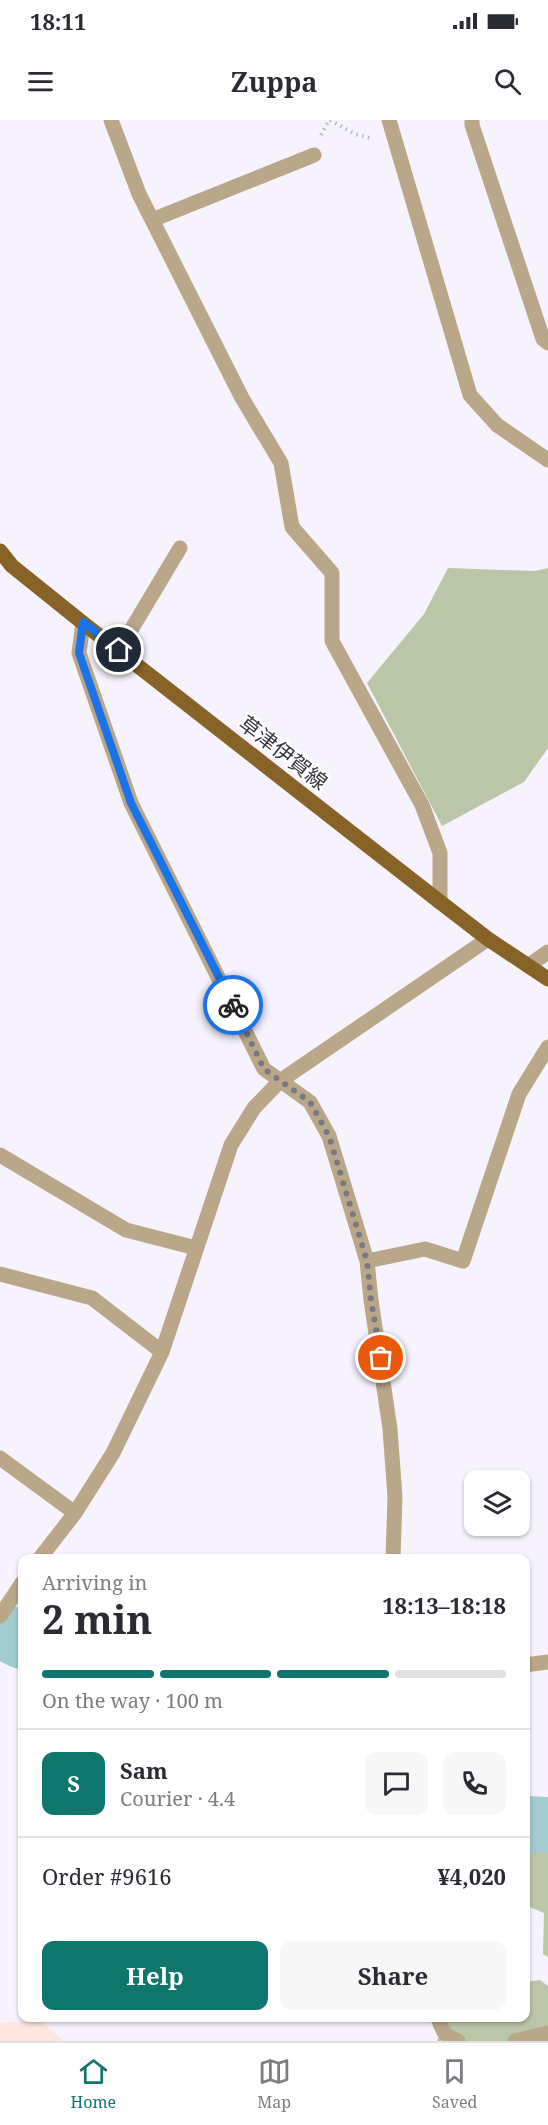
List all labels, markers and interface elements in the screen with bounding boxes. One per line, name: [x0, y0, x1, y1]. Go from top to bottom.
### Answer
text: 18:11: [30, 6, 86, 36]
text: Zuppa: [230, 63, 318, 100]
icon: menu: [24, 65, 57, 98]
icon: search: [491, 65, 524, 98]
pin: [93, 624, 144, 675]
icon: home: [102, 633, 135, 666]
street label: 草津伊賀線: [234, 709, 334, 796]
courier: [203, 975, 263, 1035]
icon: bike: [217, 989, 250, 1022]
pin: [355, 1332, 406, 1383]
icon: bag: [364, 1341, 397, 1374]
map controls: [464, 1470, 530, 1536]
button: layers: [464, 1470, 530, 1536]
text: Arriving in: [42, 1569, 147, 1596]
text: 18:13–18:18: [382, 1590, 506, 1620]
text: 2 min: [42, 1592, 152, 1645]
text: On the way · 100 m: [42, 1687, 223, 1714]
button: chat: [365, 1752, 428, 1815]
button: phone: [443, 1752, 506, 1815]
text: Sam: [120, 1755, 168, 1785]
text: S: [67, 1768, 80, 1798]
text: Courier · 4.4: [120, 1785, 235, 1812]
text: Order #9616: [42, 1861, 172, 1891]
text: ¥4,020: [437, 1861, 506, 1891]
button: Help: [42, 1941, 268, 2010]
button: Share: [280, 1941, 506, 2010]
tab: Home: [71, 2055, 116, 2113]
tab: Map: [257, 2055, 291, 2113]
tab: Saved: [432, 2055, 477, 2113]

